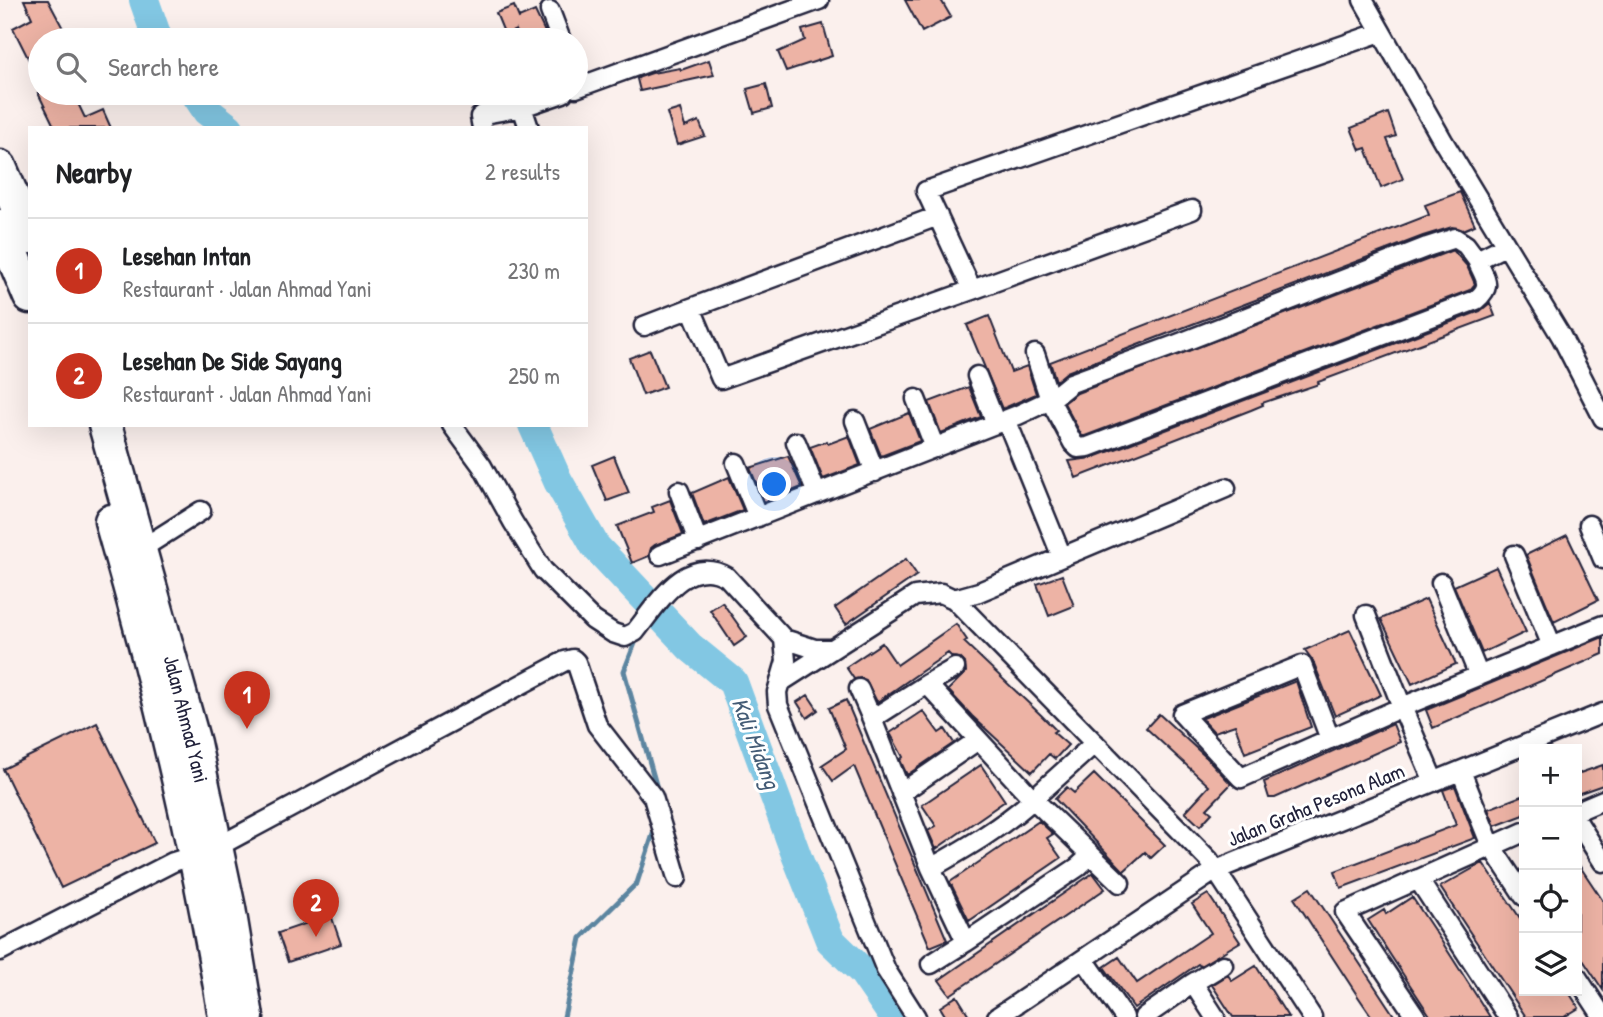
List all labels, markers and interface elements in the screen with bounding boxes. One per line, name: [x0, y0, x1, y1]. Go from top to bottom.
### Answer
search box: [28, 28, 588, 105]
icon: search: [52, 48, 90, 86]
text: Search here: [108, 49, 219, 84]
text: Nearby: [56, 152, 132, 192]
text: 2 results: [485, 156, 560, 187]
text: Lesehan Intan: [123, 238, 251, 273]
text: 1: [75, 255, 83, 286]
text: 230 m: [508, 255, 560, 286]
text: Restaurant · Jalan Ahmad Yani: [123, 273, 372, 304]
text: Lesehan De Side Sayang: [123, 343, 342, 378]
text: 2: [74, 360, 84, 391]
text: 250 m: [508, 360, 560, 391]
text: Restaurant · Jalan Ahmad Yani: [123, 378, 372, 409]
your location: [757, 467, 791, 501]
street label: Jalan Ahmad Yani: [157, 652, 216, 786]
pin: 1: [224, 671, 270, 729]
water label: Kali Midang: [724, 693, 789, 795]
map controls: [1519, 744, 1582, 996]
button: +: [1519, 744, 1582, 807]
street label: Jalan Graha Pesona Alam: [1223, 756, 1409, 853]
button: −: [1519, 807, 1582, 870]
button: locate: [1519, 870, 1582, 933]
pin: 2: [293, 879, 339, 937]
button: layers: [1519, 933, 1582, 996]

